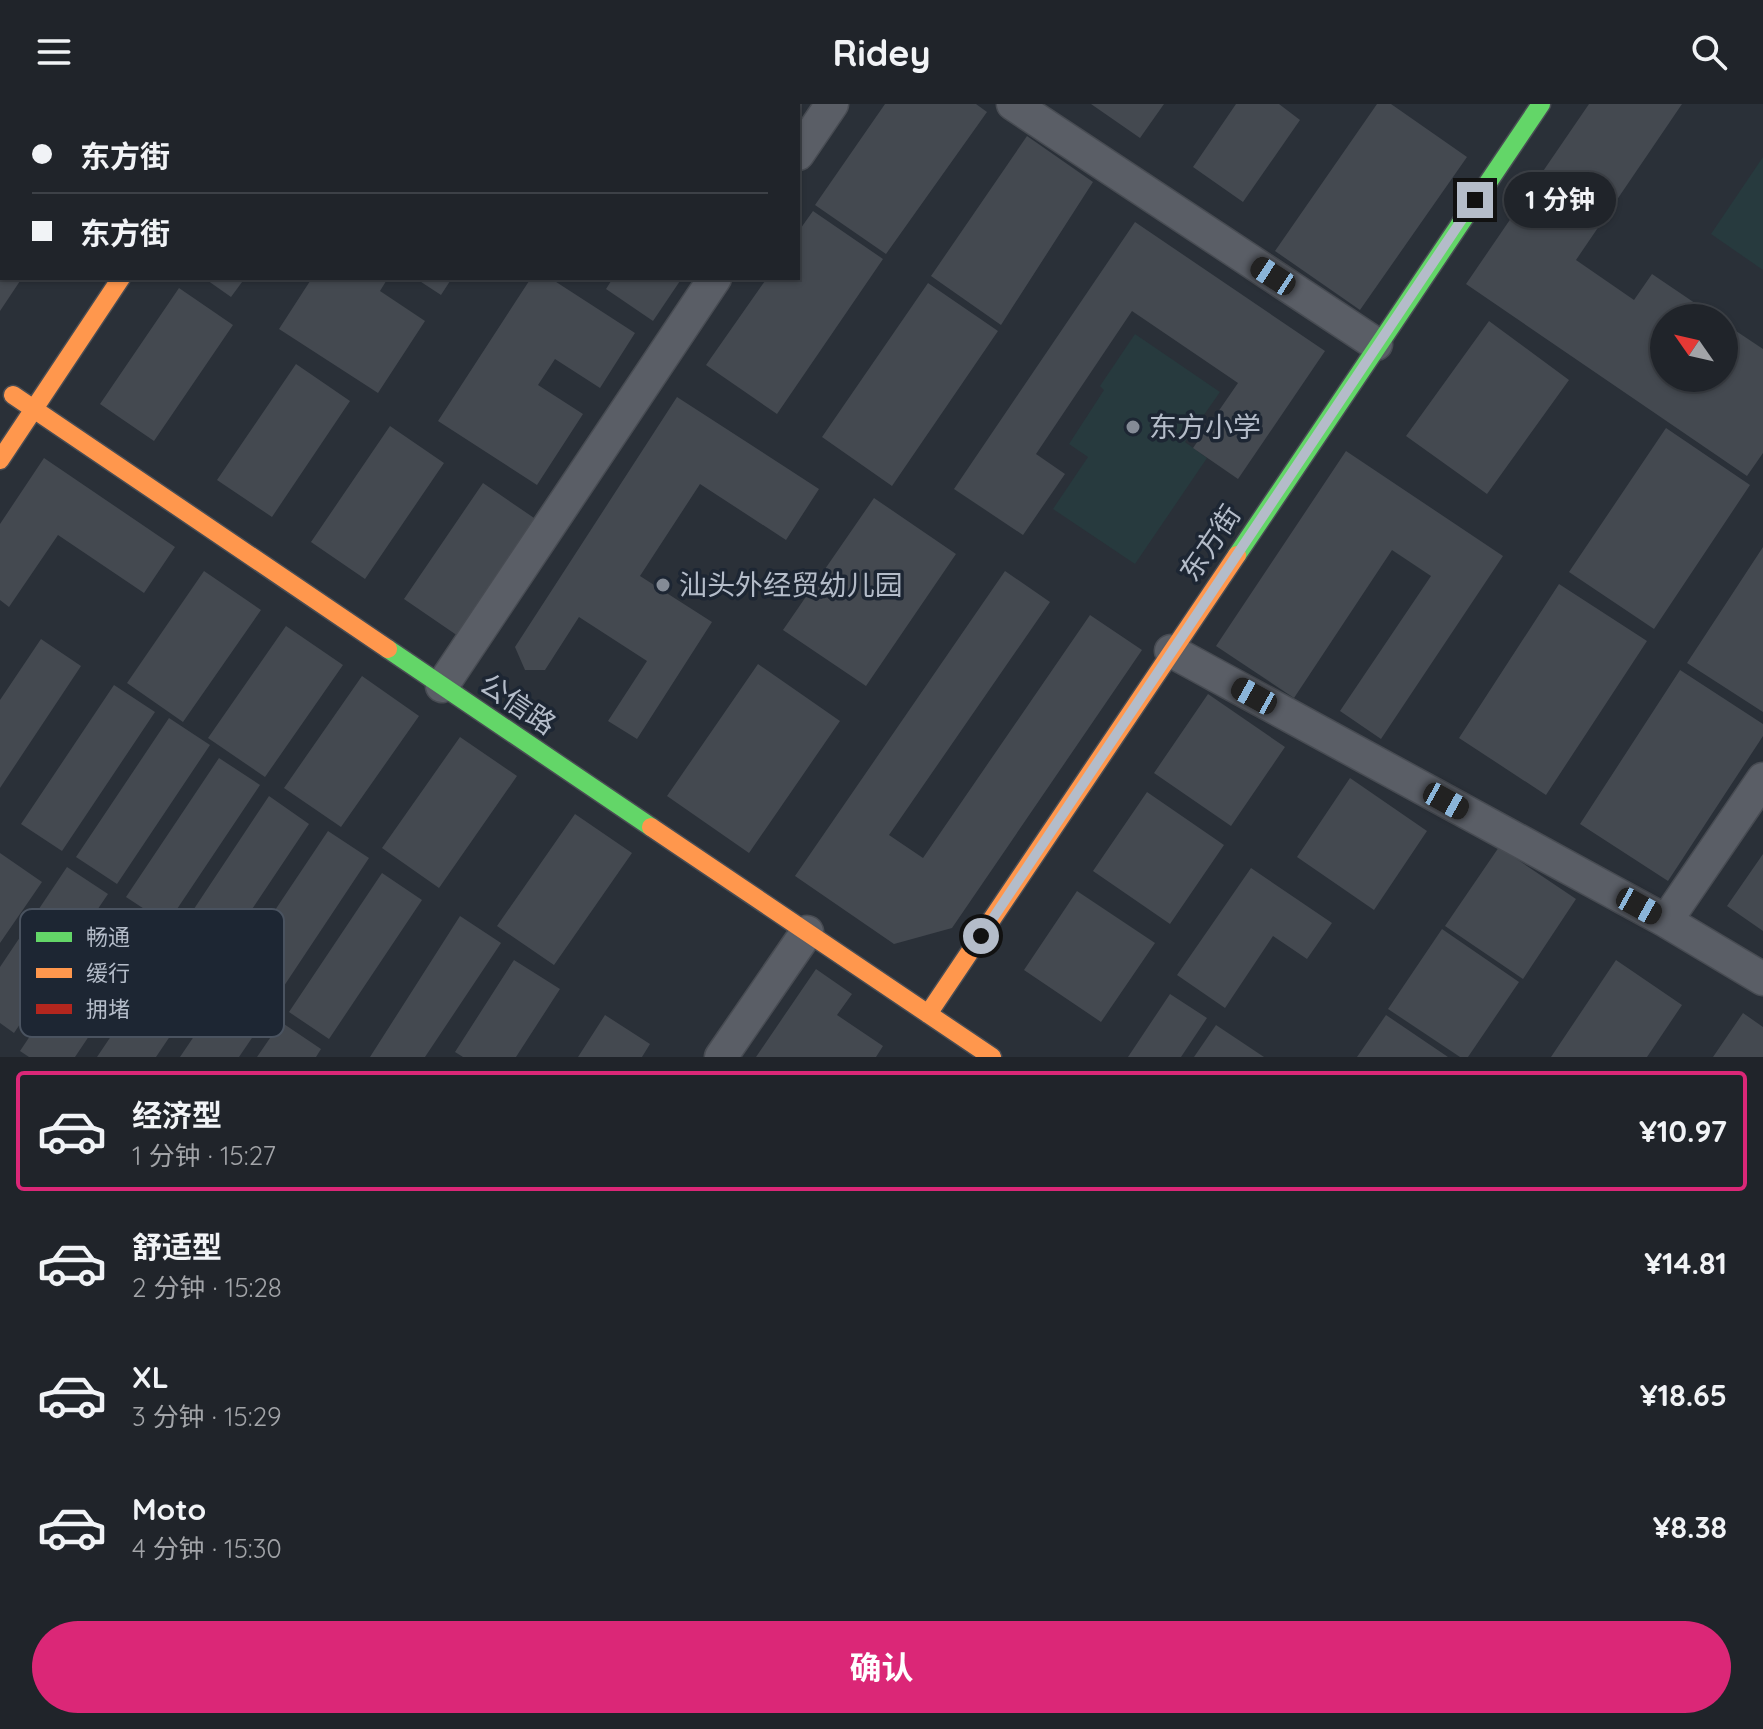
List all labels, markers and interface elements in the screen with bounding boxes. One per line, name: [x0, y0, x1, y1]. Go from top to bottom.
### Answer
icon: menu: [32, 30, 76, 74]
text: Ridey: [832, 30, 931, 75]
icon: search: [1687, 30, 1731, 74]
text: 东方街: [80, 137, 170, 175]
callout: 1 分钟: [1503, 172, 1615, 228]
route end: [1457, 182, 1493, 218]
text: 1 分钟: [1525, 183, 1595, 216]
text: 东方街: [80, 214, 170, 252]
car: [1246, 253, 1300, 299]
north arrow: [1650, 304, 1738, 392]
map controls: [1650, 304, 1738, 392]
place label: 东方小学: [1149, 409, 1261, 444]
marker: 东方小学: [1124, 418, 1142, 436]
street label: 东方街: [1172, 498, 1248, 587]
place label: 汕头外经贸幼儿园: [679, 567, 903, 602]
marker: 汕头外经贸幼儿园: [654, 576, 672, 594]
street label: 公信路: [474, 666, 563, 742]
car: [1227, 674, 1281, 718]
car: [1419, 779, 1473, 823]
car: [1612, 884, 1666, 928]
legend: [20, 909, 284, 1037]
route start: [963, 918, 999, 954]
text: 畅通: [86, 923, 130, 951]
text: 缓行: [86, 959, 130, 987]
text: 拥堵: [86, 995, 130, 1023]
icon: car: [36, 1095, 108, 1167]
text: 经济型: [132, 1096, 222, 1134]
text: ¥10.97: [1639, 1112, 1727, 1150]
text: 1 分钟 · 15:27: [132, 1139, 276, 1172]
icon: car: [36, 1227, 108, 1299]
text: 舒适型: [132, 1228, 222, 1266]
text: ¥14.81: [1644, 1244, 1727, 1282]
text: 2 分钟 · 15:28: [132, 1271, 282, 1304]
text: XL: [132, 1358, 169, 1396]
icon: car: [36, 1359, 108, 1431]
text: ¥18.65: [1640, 1376, 1727, 1414]
text: 3 分钟 · 15:29: [132, 1400, 282, 1433]
text: Moto: [132, 1490, 206, 1528]
icon: car: [36, 1491, 108, 1563]
text: ¥8.38: [1653, 1508, 1727, 1546]
text: 4 分钟 · 15:30: [132, 1532, 282, 1565]
button: 确认: [32, 1621, 1731, 1713]

